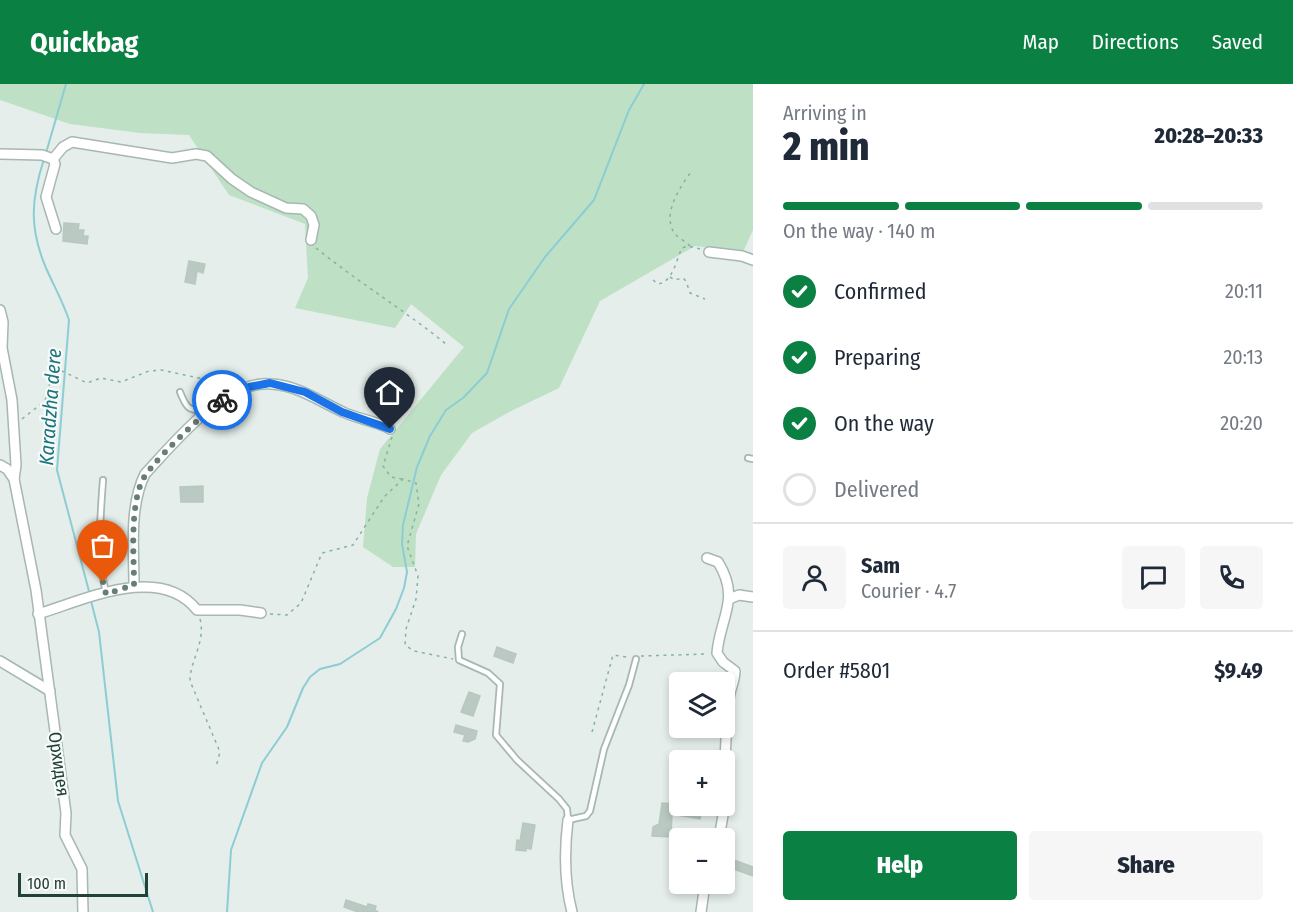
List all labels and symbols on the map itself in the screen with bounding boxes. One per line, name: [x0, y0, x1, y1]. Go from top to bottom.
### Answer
water label: Karadzha dere: [34, 347, 66, 466]
pin: [364, 367, 415, 429]
courier: [192, 370, 252, 430]
pin: [77, 520, 128, 582]
street label: Орхидея: [44, 730, 74, 798]
scale bar: [18, 870, 148, 898]

